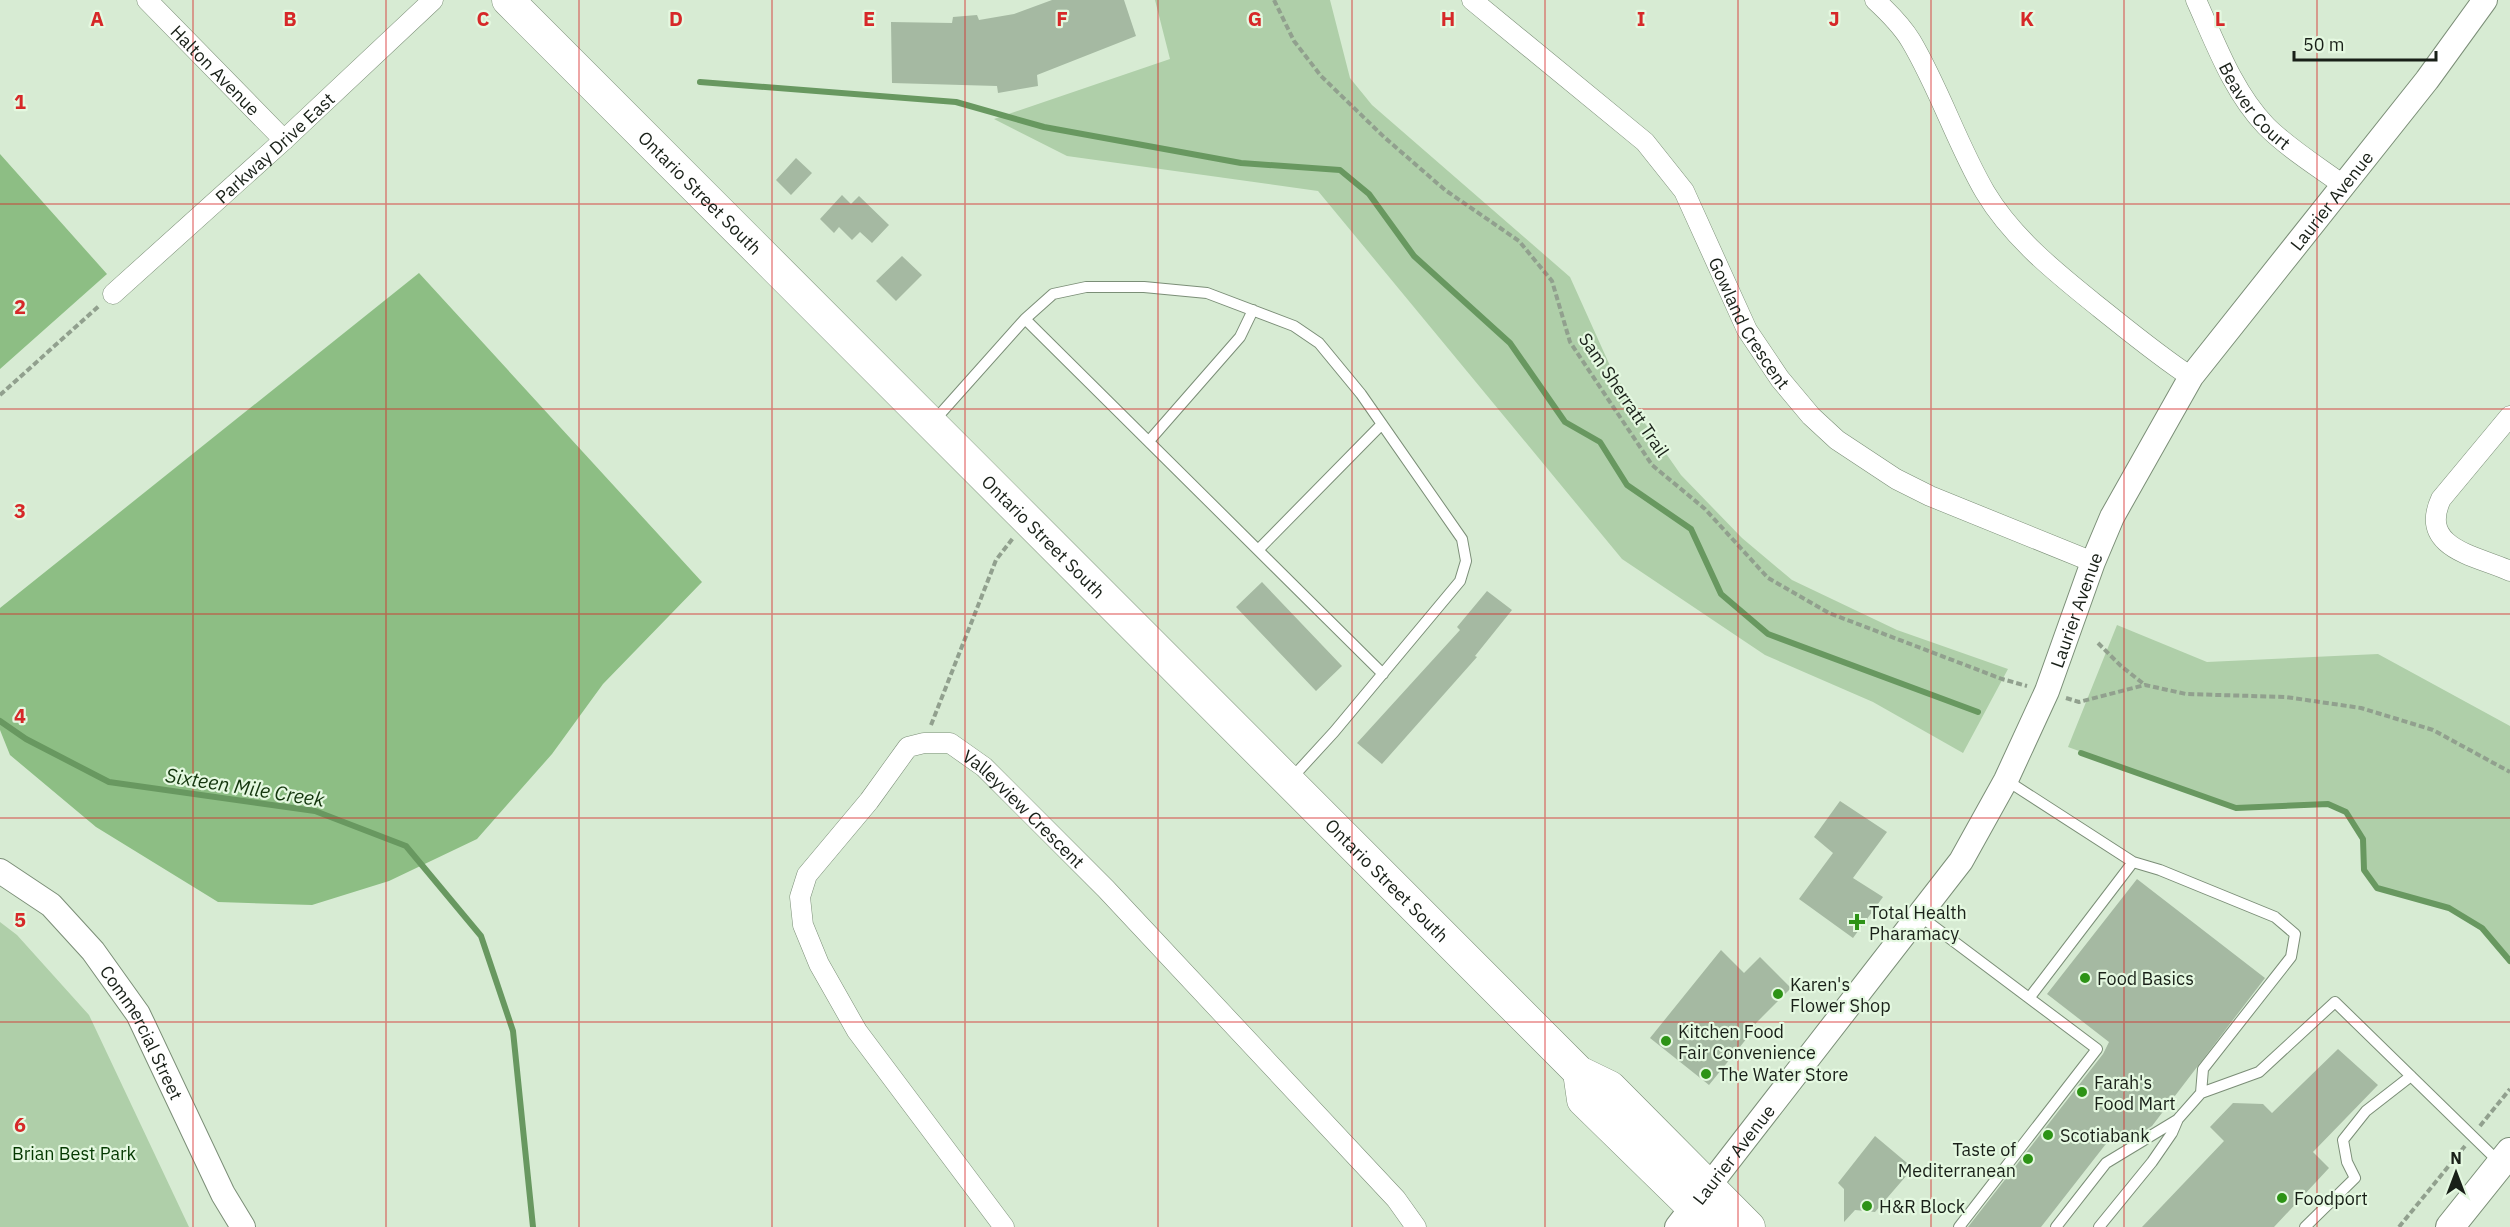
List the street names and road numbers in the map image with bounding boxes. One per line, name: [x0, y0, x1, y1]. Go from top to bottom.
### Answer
street label: Halton Avenue: [166, 20, 265, 120]
street label: Beaver Court: [2214, 58, 2295, 155]
street label: Parkway Drive East: [210, 87, 339, 208]
street label: Ontario Street South: [634, 126, 767, 259]
street label: Laurier Avenue: [2285, 146, 2378, 255]
street label: Gowland Crescent: [1704, 253, 1795, 394]
street label: Sam Sherratt Trail: [1574, 328, 1674, 462]
street label: Ontario Street South: [977, 470, 1110, 603]
street label: Laurier Avenue: [2045, 549, 2107, 671]
street label: Valleyview Crescent: [958, 744, 1090, 873]
street label: Ontario Street South: [1321, 813, 1454, 947]
street label: Commercial Street: [95, 961, 188, 1103]
street label: Laurier Avenue: [1687, 1099, 1780, 1209]

